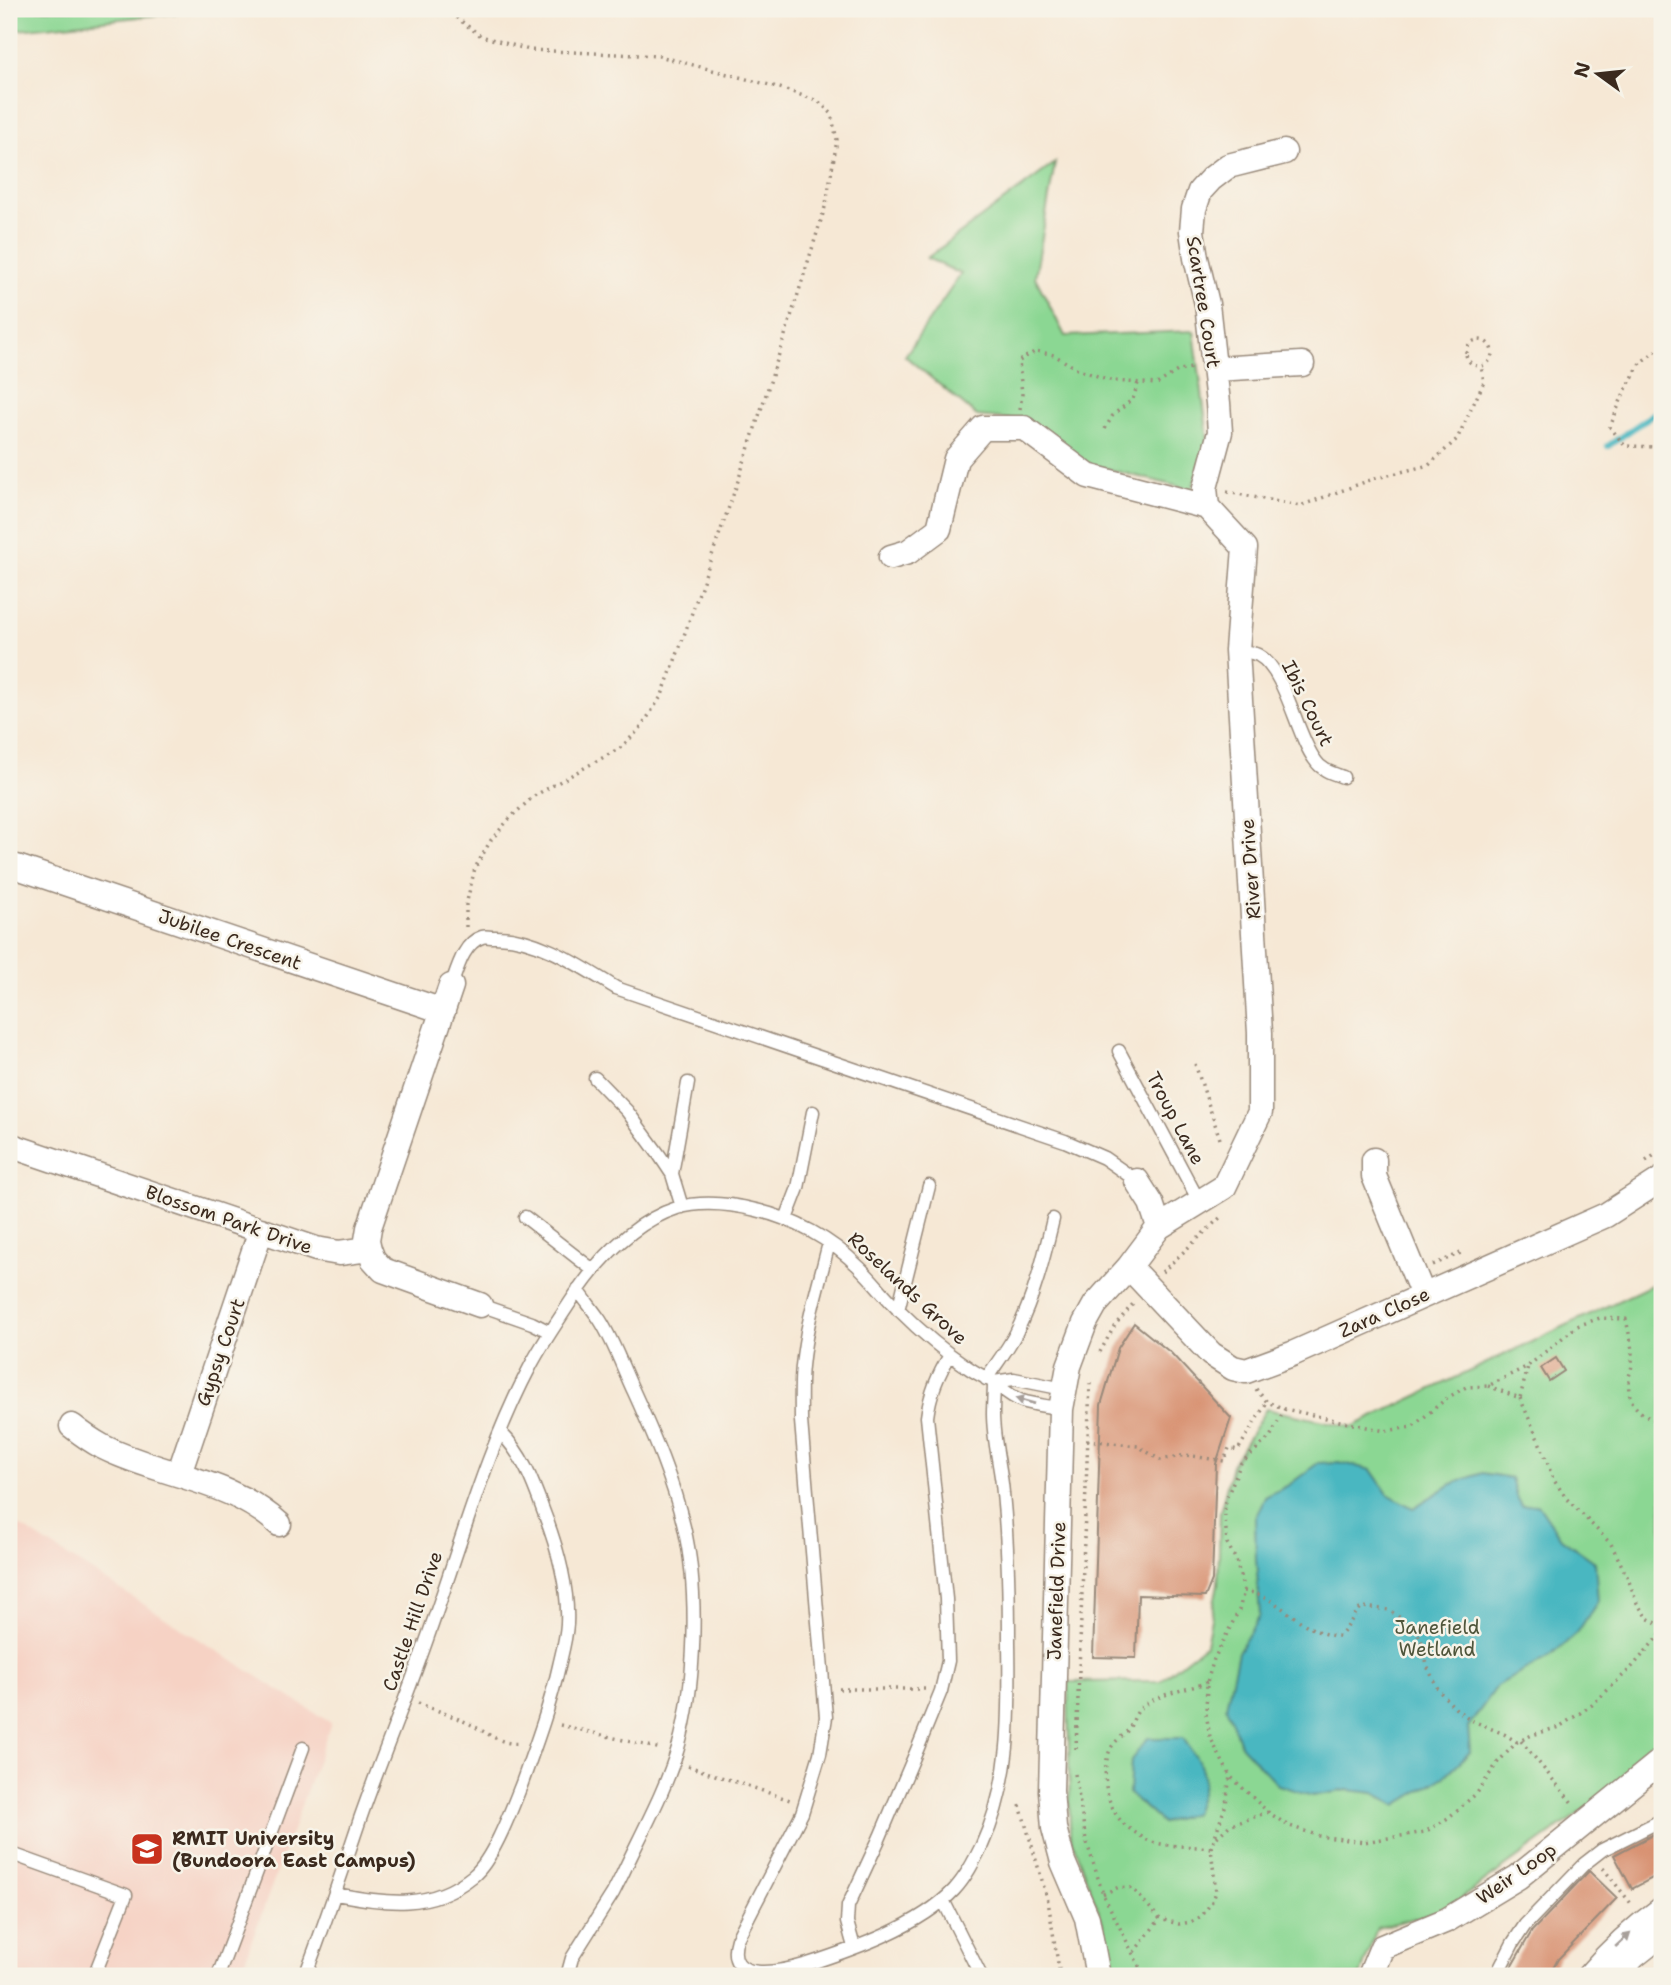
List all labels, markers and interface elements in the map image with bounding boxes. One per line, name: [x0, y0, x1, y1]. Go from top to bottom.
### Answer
north arrow: [1562, 38, 1632, 108]
text: N: [1568, 59, 1596, 80]
street label: Scartree Court: [1181, 234, 1226, 370]
street label: Ibis Court: [1276, 656, 1339, 750]
street label: River Drive: [1235, 818, 1266, 920]
street label: Jubilee Crescent: [155, 903, 305, 976]
street label: Troup Lane: [1141, 1067, 1211, 1169]
street label: Blossom Park Drive: [142, 1179, 315, 1260]
street label: Roselands Grove: [843, 1226, 973, 1350]
street label: Zara Close: [1335, 1281, 1434, 1344]
street label: Gypsy Court: [190, 1295, 251, 1409]
one-way arrow: [1015, 1395, 1036, 1405]
street label: Janefield Drive: [1042, 1521, 1071, 1661]
street label: Castle Hill Drive: [377, 1548, 448, 1695]
park label: Janefield Wetland: [1394, 1615, 1480, 1662]
place label: RMIT University (Bundoora East Campus): [172, 1826, 416, 1873]
school or university icon: RMIT University (Bundoora East Campus): [128, 1830, 166, 1868]
street label: Weir Loop: [1471, 1837, 1561, 1910]
one-way arrow: [1614, 1932, 1632, 1948]

